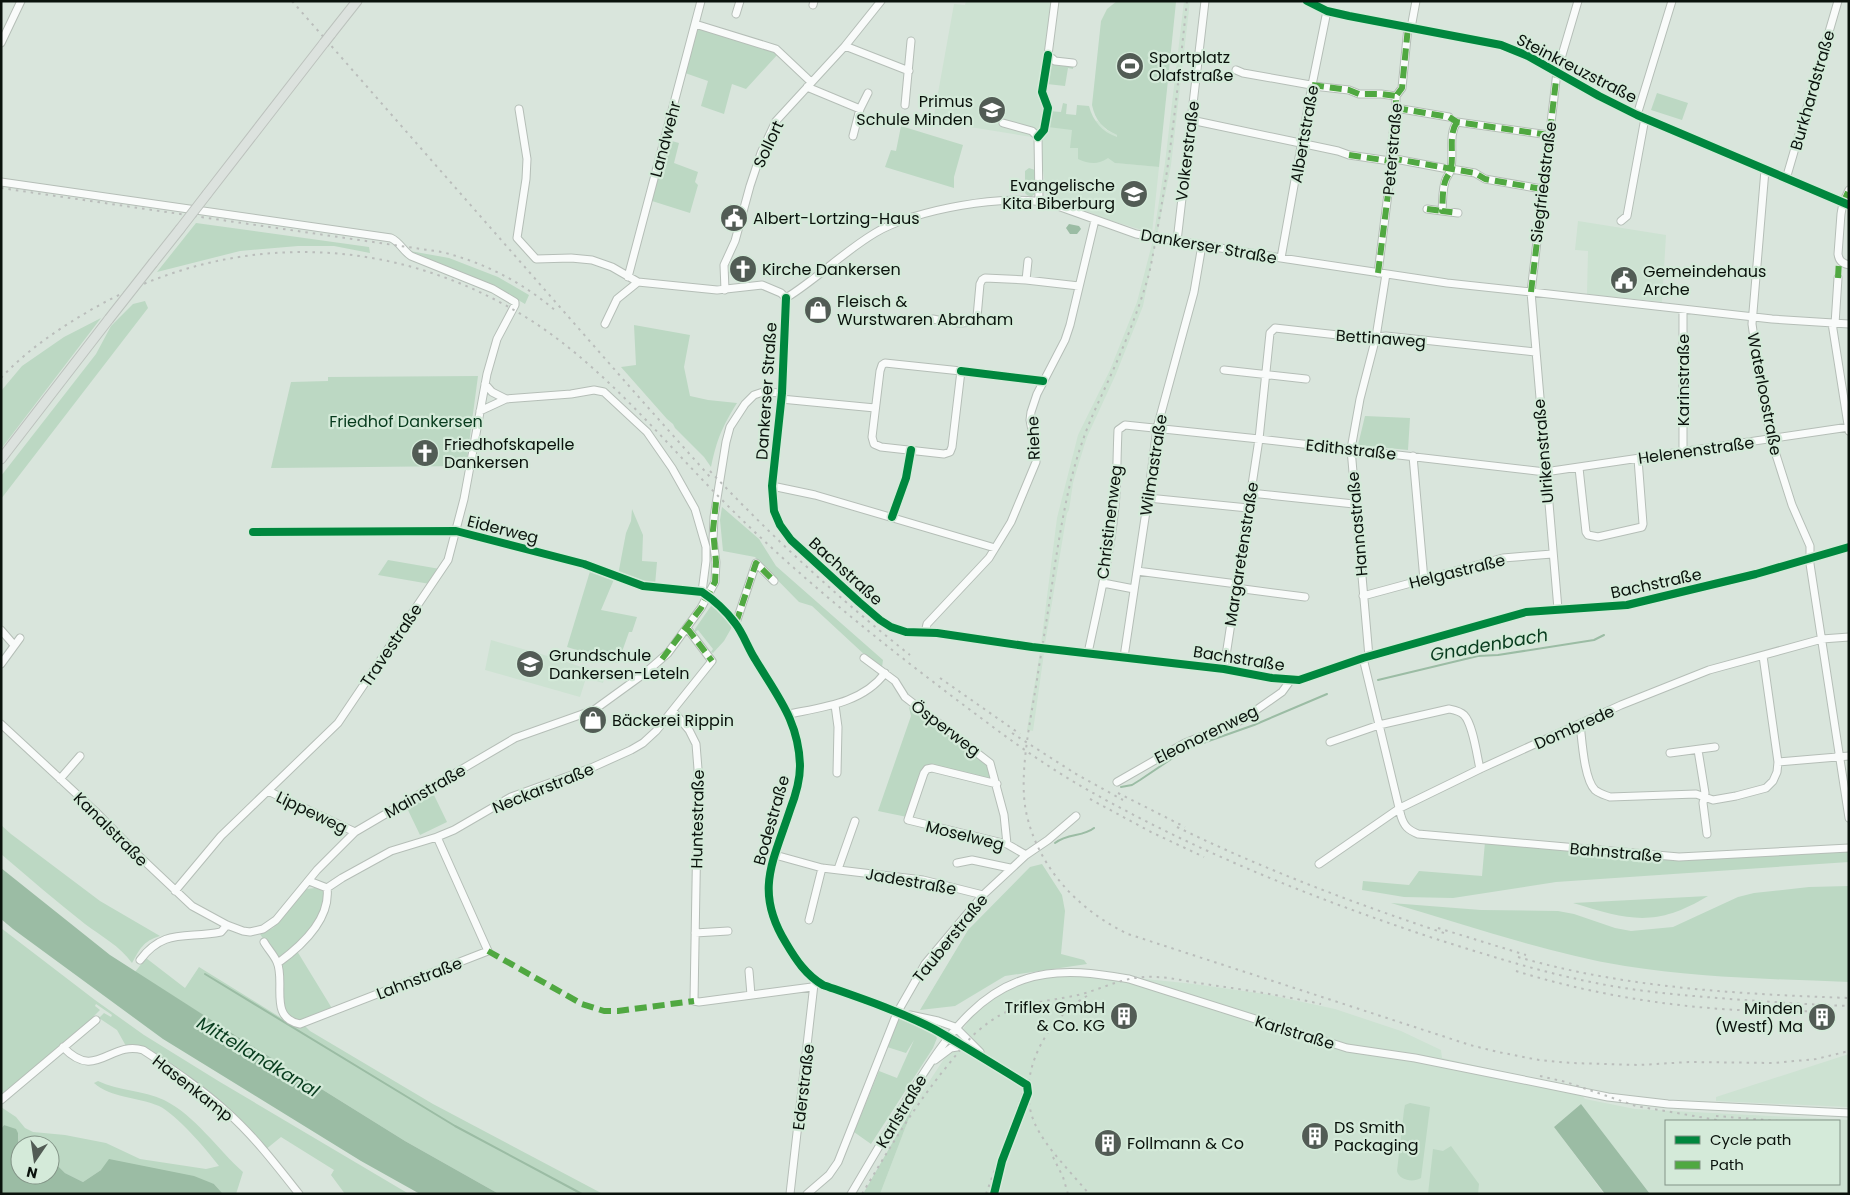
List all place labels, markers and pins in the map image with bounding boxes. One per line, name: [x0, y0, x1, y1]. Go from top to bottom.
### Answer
place label: Sportplatz Olafstraße: [1149, 46, 1233, 87]
sports icon: Sportplatz Olafstraße: [1115, 51, 1145, 81]
place label: Primus Schule Minden: [856, 90, 973, 131]
school or university icon: Primus Schule Minden: [977, 95, 1007, 125]
place label: Evangelische Kita Biberburg: [1002, 174, 1115, 215]
school or university icon: Evangelische Kita Biberburg: [1119, 179, 1149, 209]
public building icon: Albert-Lortzing-Haus: [719, 203, 749, 233]
place label: Albert-Lortzing-Haus: [753, 207, 920, 230]
church icon: Kirche Dankersen: [728, 254, 758, 284]
place label: Kirche Dankersen: [762, 258, 901, 281]
place label: Gemeindehaus Arche: [1643, 260, 1766, 301]
public building icon: Gemeindehaus Arche: [1609, 265, 1639, 295]
place label: Fleisch & Wurstwaren Abraham: [837, 290, 1013, 331]
shop icon: Fleisch & Wurstwaren Abraham: [803, 295, 833, 325]
place label: Friedhofskapelle Dankersen: [444, 433, 574, 474]
church icon: Friedhofskapelle Dankersen: [410, 438, 440, 468]
place label: Grundschule Dankersen-Leteln: [549, 644, 690, 685]
school or university icon: Grundschule Dankersen-Leteln: [515, 649, 545, 679]
shop icon: Bäckerei Rippin: [578, 705, 608, 735]
place label: Bäckerei Rippin: [612, 709, 734, 732]
place label: Triflex GmbH & Co. KG: [1005, 996, 1105, 1037]
place label: Minden (Westf) Ma: [1715, 997, 1803, 1038]
building icon: Triflex GmbH & Co. KG: [1109, 1001, 1139, 1031]
building icon: Minden (Westf) Ma: [1807, 1002, 1837, 1032]
place label: DS Smith Packaging: [1334, 1116, 1419, 1157]
building icon: DS Smith Packaging: [1300, 1121, 1330, 1151]
building icon: Follmann & Co: [1093, 1128, 1123, 1158]
place label: Follmann & Co: [1127, 1132, 1244, 1155]

